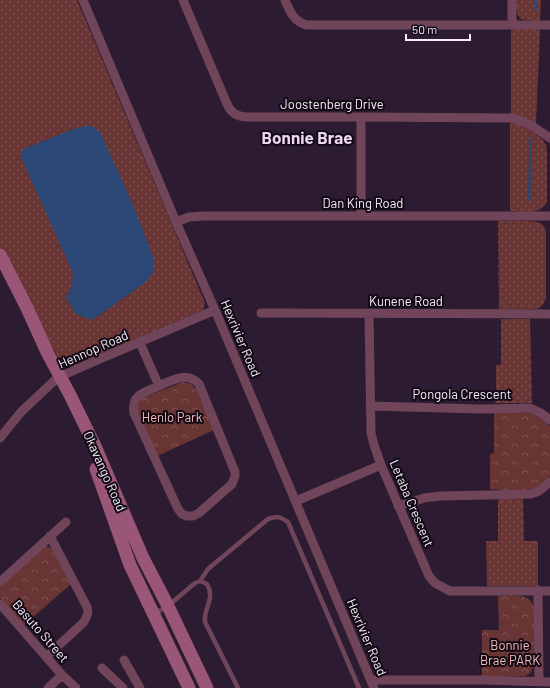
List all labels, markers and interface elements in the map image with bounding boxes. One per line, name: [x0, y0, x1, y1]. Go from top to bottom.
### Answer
scale bar: [406, 16, 470, 42]
text: 50 m: [412, 22, 437, 36]
street label: Joostenberg Drive: [280, 96, 384, 112]
district label: Bonnie Brae: [262, 127, 352, 147]
street label: Dan King Road: [323, 195, 403, 211]
street label: Kunene Road: [369, 293, 443, 309]
street label: Hexrivier Road: [218, 297, 264, 379]
street label: Hennop Road: [56, 326, 130, 372]
street label: Pongola Crescent: [413, 386, 511, 402]
park label: Henlo Park: [142, 409, 203, 425]
street label: Okavango Road: [80, 428, 130, 514]
street label: Letaba Crescent: [386, 457, 438, 549]
street label: Basuto Street: [9, 596, 73, 666]
street label: Hexrivier Road: [344, 596, 390, 678]
park label: Bonnie Brae PARK: [480, 637, 540, 668]

